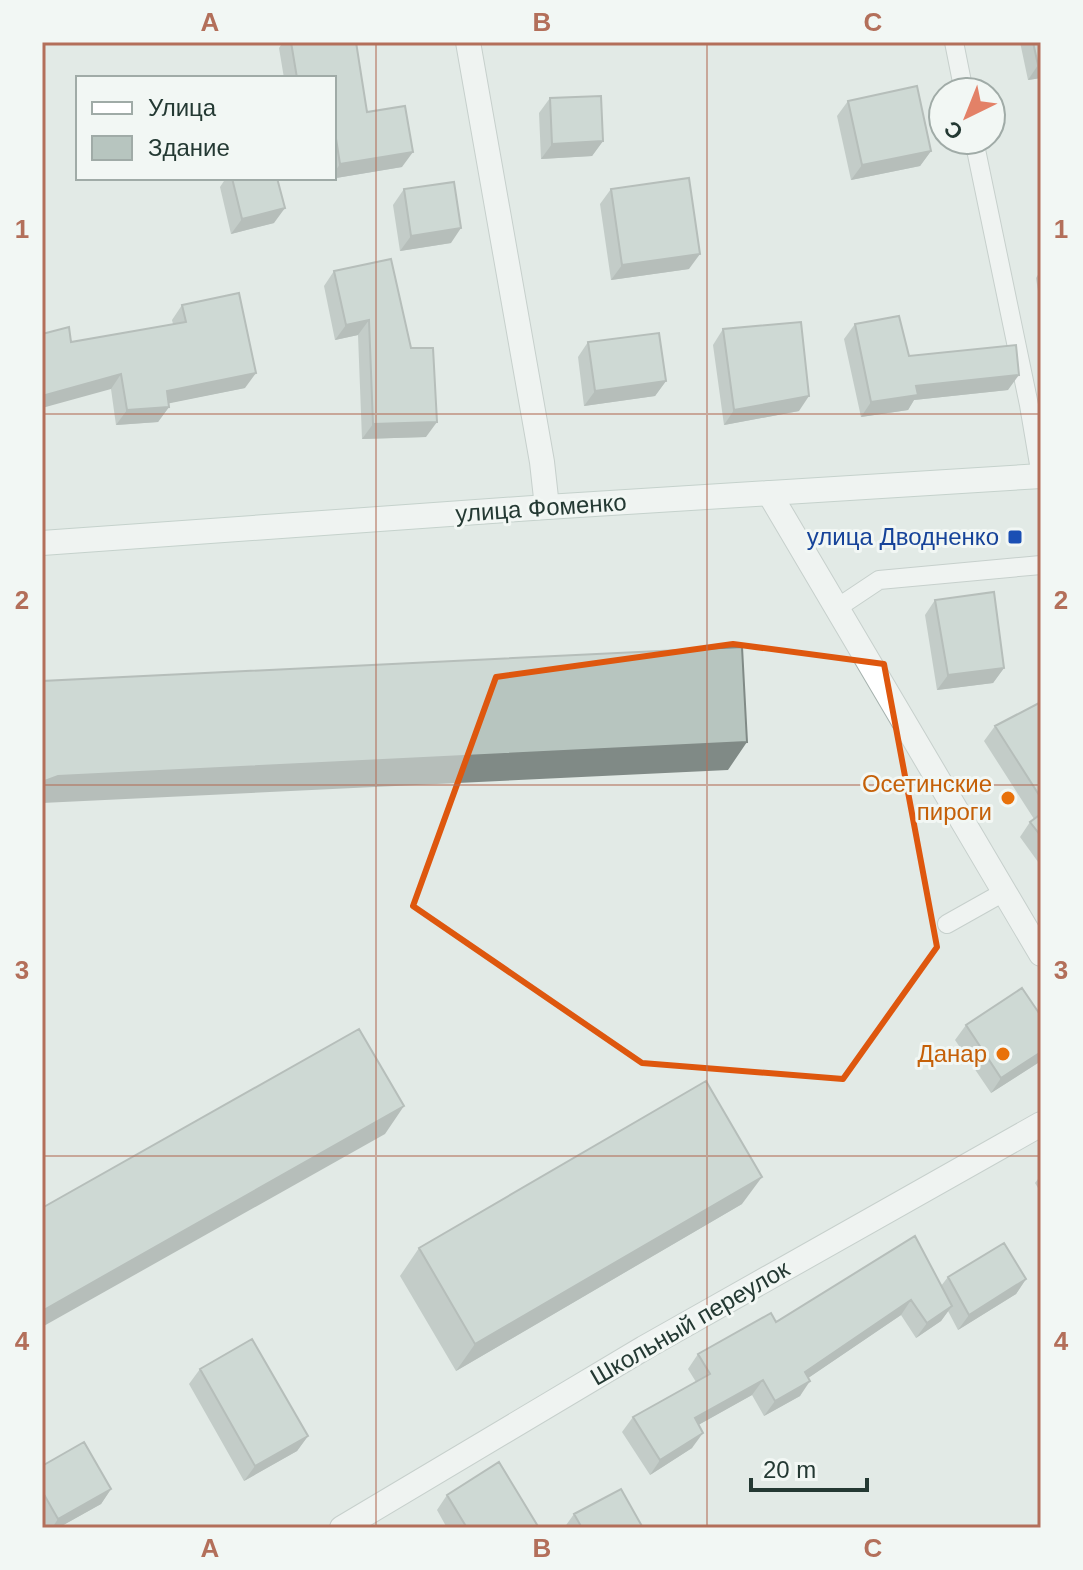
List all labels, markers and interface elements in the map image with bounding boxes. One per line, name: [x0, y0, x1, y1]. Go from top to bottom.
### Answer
text: A: [201, 7, 220, 37]
text: B: [533, 7, 551, 37]
text: C: [864, 7, 883, 37]
legend: [76, 76, 336, 180]
north arrow: [927, 76, 1007, 156]
text: Улица: [148, 94, 217, 121]
text: С: [939, 116, 968, 145]
text: Здание: [148, 134, 230, 161]
text: 1: [15, 214, 29, 244]
text: 1: [1054, 214, 1068, 244]
street label: улица Фоменко: [454, 488, 627, 527]
place label: улица Дводненко: [807, 523, 999, 550]
marker: улица Дводненко: [1006, 528, 1024, 546]
text: 2: [15, 585, 29, 615]
text: 2: [1054, 585, 1068, 615]
place label: Осетинские пироги: [862, 770, 992, 825]
marker: Осетинские пироги: [999, 789, 1017, 807]
text: 3: [15, 955, 29, 985]
text: 3: [1054, 955, 1068, 985]
place label: Данар: [917, 1040, 987, 1067]
marker: Данар: [994, 1045, 1012, 1063]
street label: Школьный переулок: [586, 1254, 794, 1391]
text: 4: [15, 1326, 30, 1356]
text: 4: [1054, 1326, 1069, 1356]
scale bar: [751, 1442, 867, 1492]
text: 20 m: [763, 1456, 816, 1483]
text: A: [201, 1533, 220, 1563]
text: B: [533, 1533, 551, 1563]
text: C: [864, 1533, 883, 1563]

